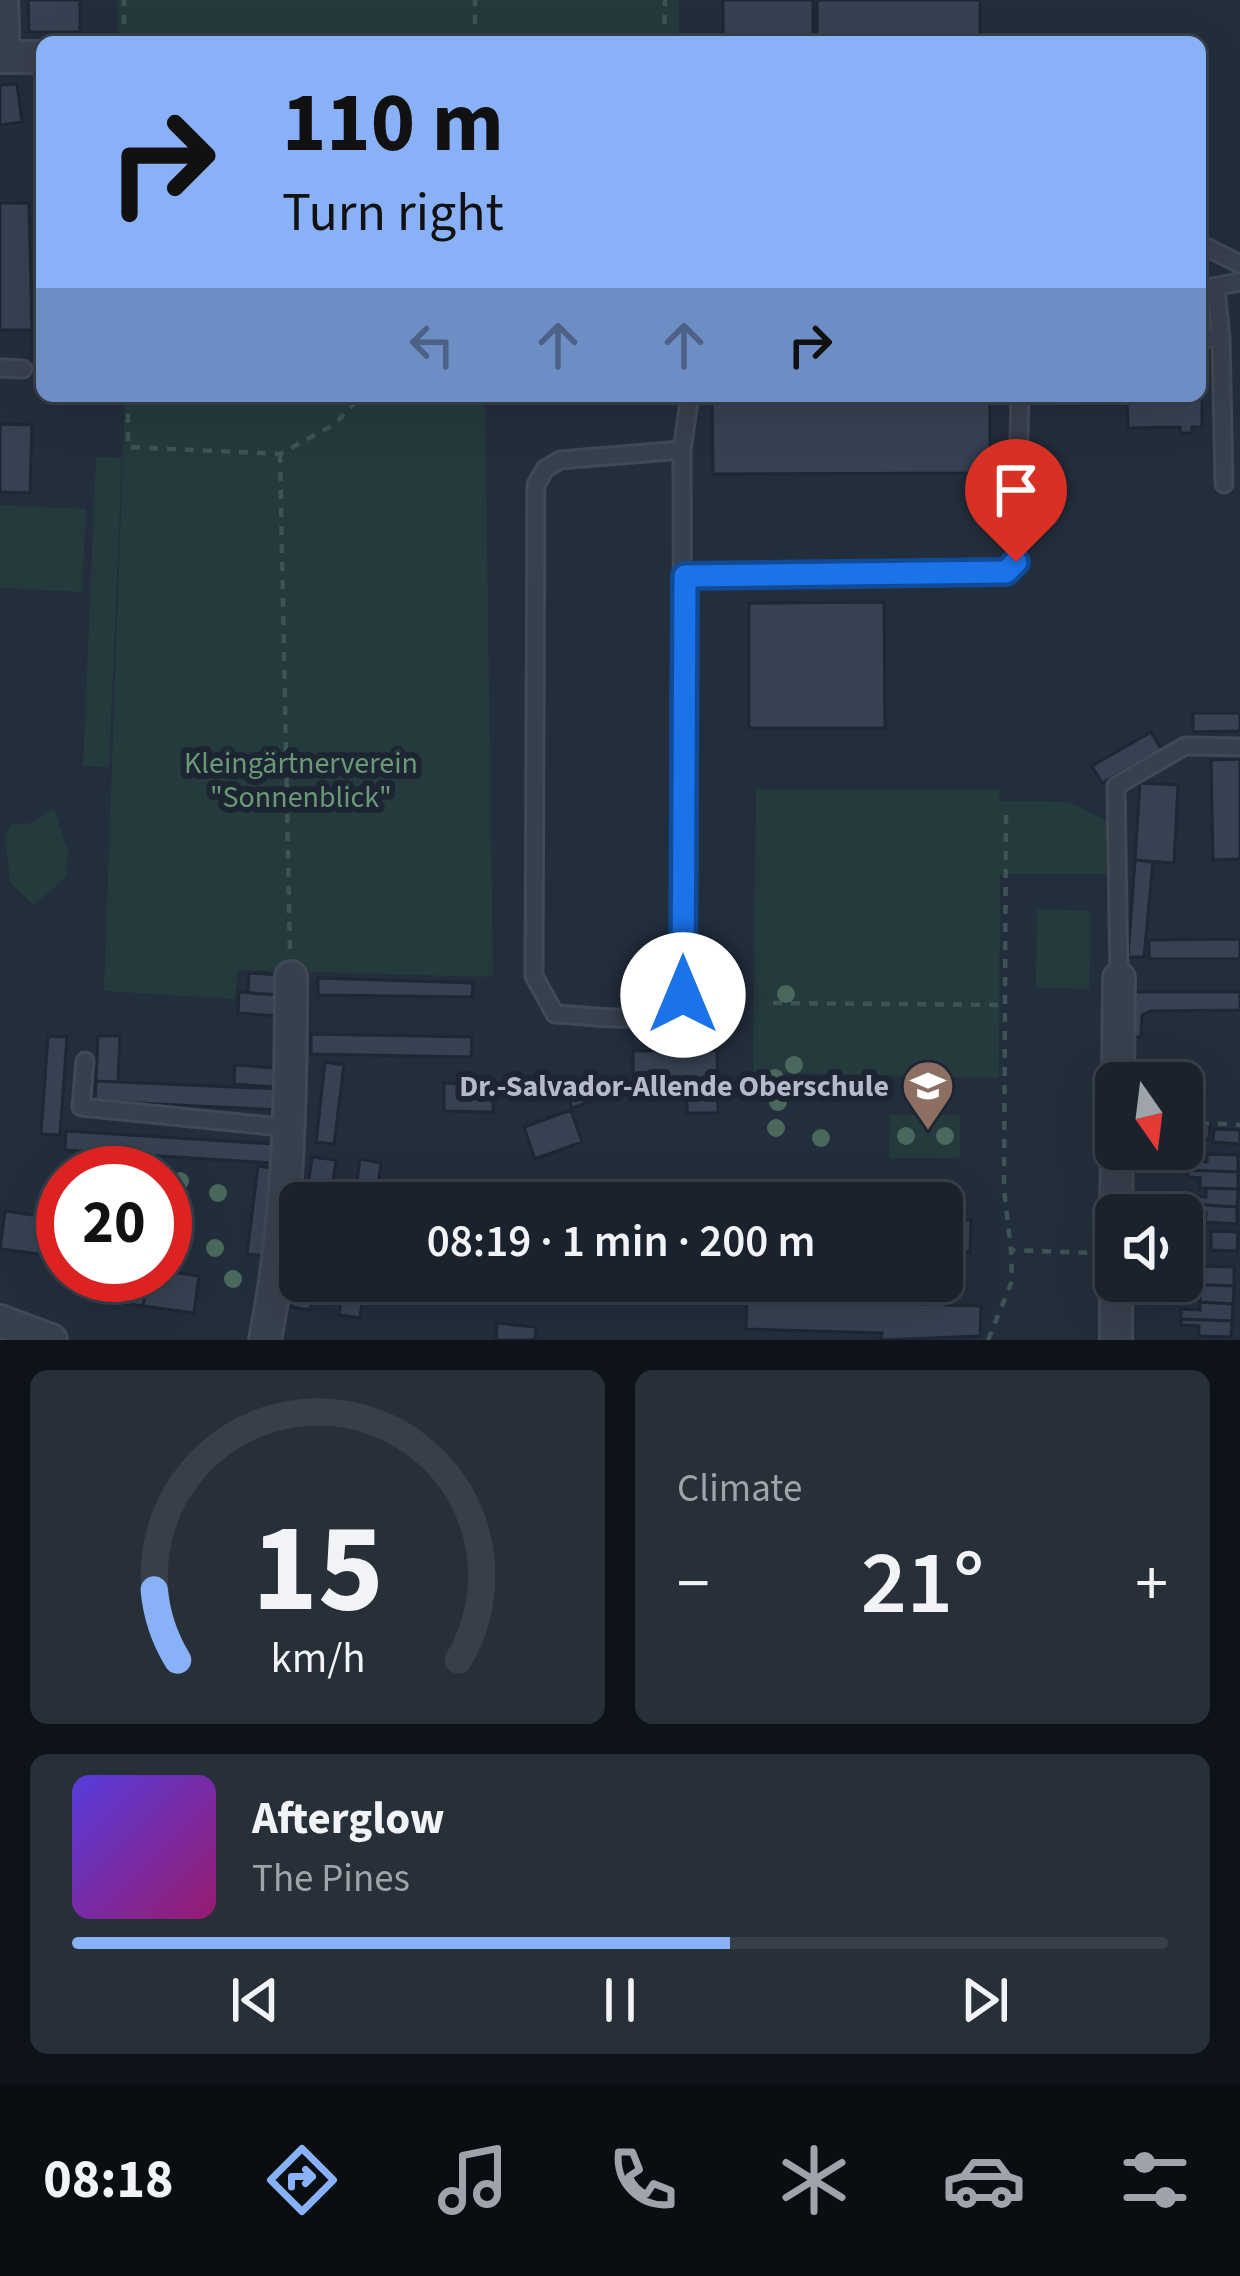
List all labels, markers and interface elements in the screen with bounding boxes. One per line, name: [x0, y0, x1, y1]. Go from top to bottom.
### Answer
text: 110 m: [282, 64, 504, 184]
icon: right: [84, 84, 240, 240]
text: Turn right: [282, 175, 504, 252]
icon: left: [399, 312, 465, 378]
icon: ahead: [525, 312, 591, 378]
icon: ahead: [651, 312, 717, 378]
icon: right: [777, 312, 843, 378]
pin: [965, 439, 1067, 562]
icon: arrive: [983, 457, 1049, 523]
park label: Kleingärtnerverein "Sonnenblick": [184, 742, 418, 819]
position arrow: [620, 932, 746, 1058]
school or university icon: Dr.-Salvador-Allende Oberschule: [900, 1058, 956, 1132]
north arrow: [1095, 1062, 1203, 1170]
map controls: [1095, 1062, 1203, 1302]
place label: Dr.-Salvador-Allende Oberschule: [459, 1065, 889, 1108]
speed limit sign: 20: [36, 1146, 192, 1302]
button: sound: [1095, 1194, 1203, 1302]
text: 08:19 · 1 min · 200 m: [427, 1210, 815, 1274]
text: Climate: [677, 1461, 802, 1517]
text: 15: [252, 1481, 383, 1659]
text: 21°: [861, 1520, 984, 1648]
text: −: [677, 1537, 710, 1631]
text: +: [1135, 1537, 1168, 1631]
text: km/h: [270, 1628, 365, 1689]
text: Afterglow: [252, 1787, 445, 1851]
text: The Pines: [252, 1851, 410, 1907]
icon: previous: [222, 1967, 288, 2033]
icon: pause: [587, 1967, 653, 2033]
icon: next: [952, 1967, 1018, 2033]
icon: directions: [260, 2138, 344, 2222]
icon: music: [431, 2138, 515, 2222]
icon: phone: [601, 2138, 685, 2222]
icon: climate: [772, 2138, 856, 2222]
icon: car: [942, 2138, 1026, 2222]
icon: filters: [1113, 2138, 1197, 2222]
text: 08:18: [43, 2142, 174, 2219]

